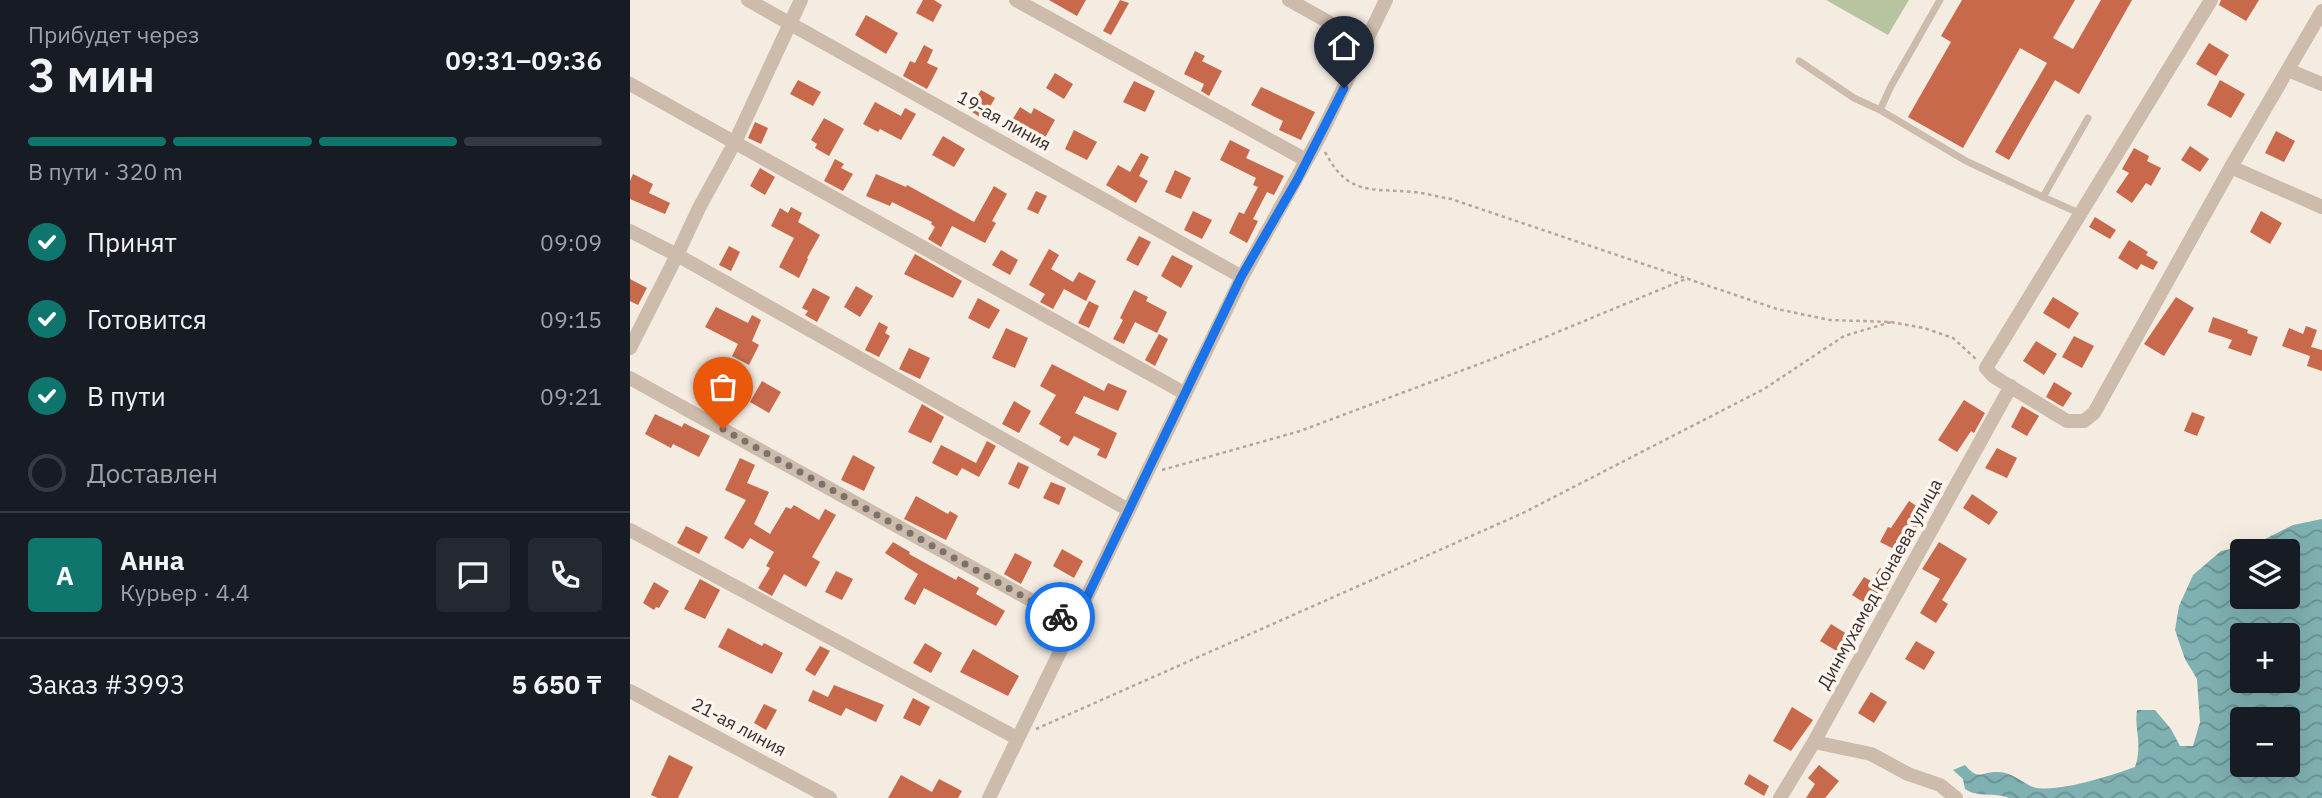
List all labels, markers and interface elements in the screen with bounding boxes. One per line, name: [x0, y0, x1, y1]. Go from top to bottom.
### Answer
pin: [1314, 16, 1374, 88]
text: Прибудет через: [28, 19, 200, 49]
icon: home: [1325, 27, 1363, 65]
text: 09:31–09:36: [445, 43, 602, 77]
text: 3 мин: [28, 45, 155, 105]
street label: 19-ая линия: [953, 85, 1055, 156]
text: В пути · 320 m: [28, 156, 183, 186]
icon: check: [28, 223, 66, 261]
text: Принят: [87, 225, 177, 259]
text: 09:09: [540, 227, 602, 257]
icon: check: [28, 300, 66, 338]
text: Готовится: [87, 302, 207, 336]
text: 09:15: [540, 304, 602, 334]
pin: [693, 357, 753, 429]
icon: bag: [704, 368, 742, 406]
icon: check: [28, 377, 66, 415]
text: В пути: [87, 379, 166, 413]
text: 09:21: [540, 381, 602, 411]
text: Доставлен: [87, 456, 218, 490]
street label: Динмухамед Конаева улица: [1812, 474, 1947, 693]
button: chat: [436, 538, 510, 612]
button: phone: [528, 538, 602, 612]
map controls: [2230, 539, 2300, 777]
button: layers: [2230, 539, 2300, 609]
text: Анна: [120, 543, 184, 577]
text: А: [56, 558, 74, 592]
text: Курьер · 4.4: [120, 577, 250, 607]
courier: [1025, 582, 1095, 652]
icon: bike: [1041, 598, 1079, 636]
button: +: [2230, 623, 2300, 693]
text: Заказ #3993: [28, 667, 185, 701]
text: 5 650 ₸: [512, 667, 602, 701]
street label: 21-ая линия: [688, 692, 790, 761]
button: −: [2230, 707, 2300, 777]

